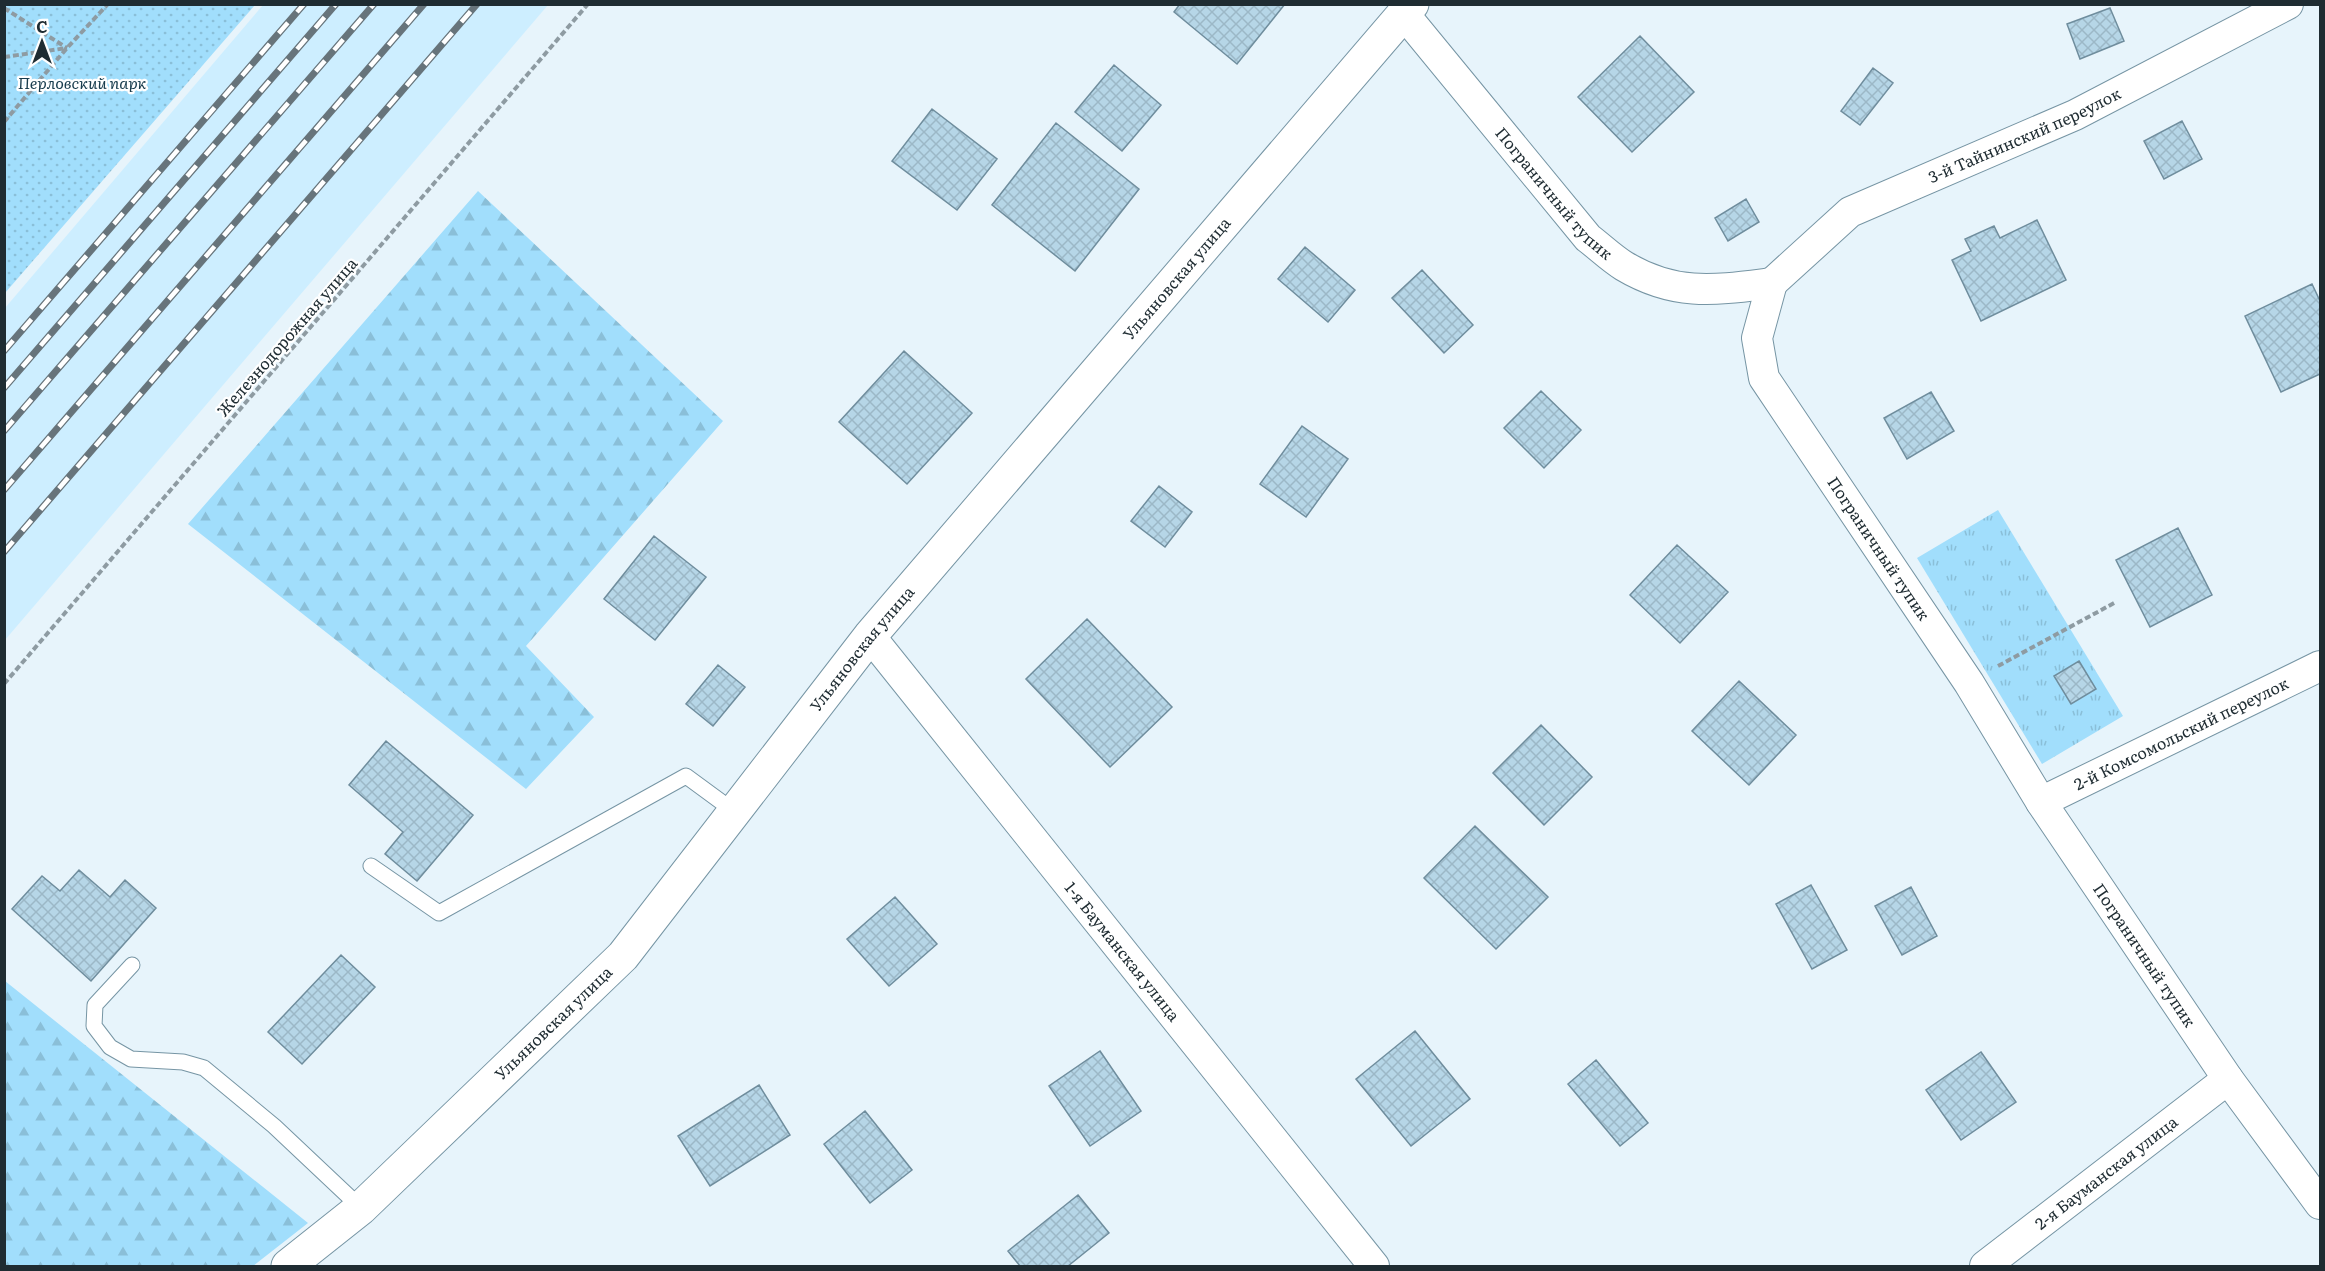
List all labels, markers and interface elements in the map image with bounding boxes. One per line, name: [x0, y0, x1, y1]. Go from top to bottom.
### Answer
north arrow: [12, 12, 72, 72]
text: С: [36, 14, 48, 38]
park label: Перловский парк: [18, 70, 147, 94]
street label: 3-й Тайнинский переулок: [1924, 80, 2125, 188]
street label: Пограничный тупик: [1490, 121, 1619, 265]
street label: Ульяновская улица: [1116, 211, 1236, 345]
street label: Железнодорожная улица: [210, 251, 362, 421]
street label: Пограничный тупик: [1822, 471, 1937, 625]
street label: Ульяновская улица: [803, 580, 919, 716]
street label: 2-й Комсомольский переулок: [2070, 670, 2292, 795]
street label: 1-я Бауманская улица: [1060, 876, 1187, 1026]
street label: Пограничный тупик: [2088, 878, 2203, 1032]
street label: Ульяновская улица: [488, 960, 617, 1085]
street label: 2-я Бауманская улица: [2029, 1109, 2182, 1235]

